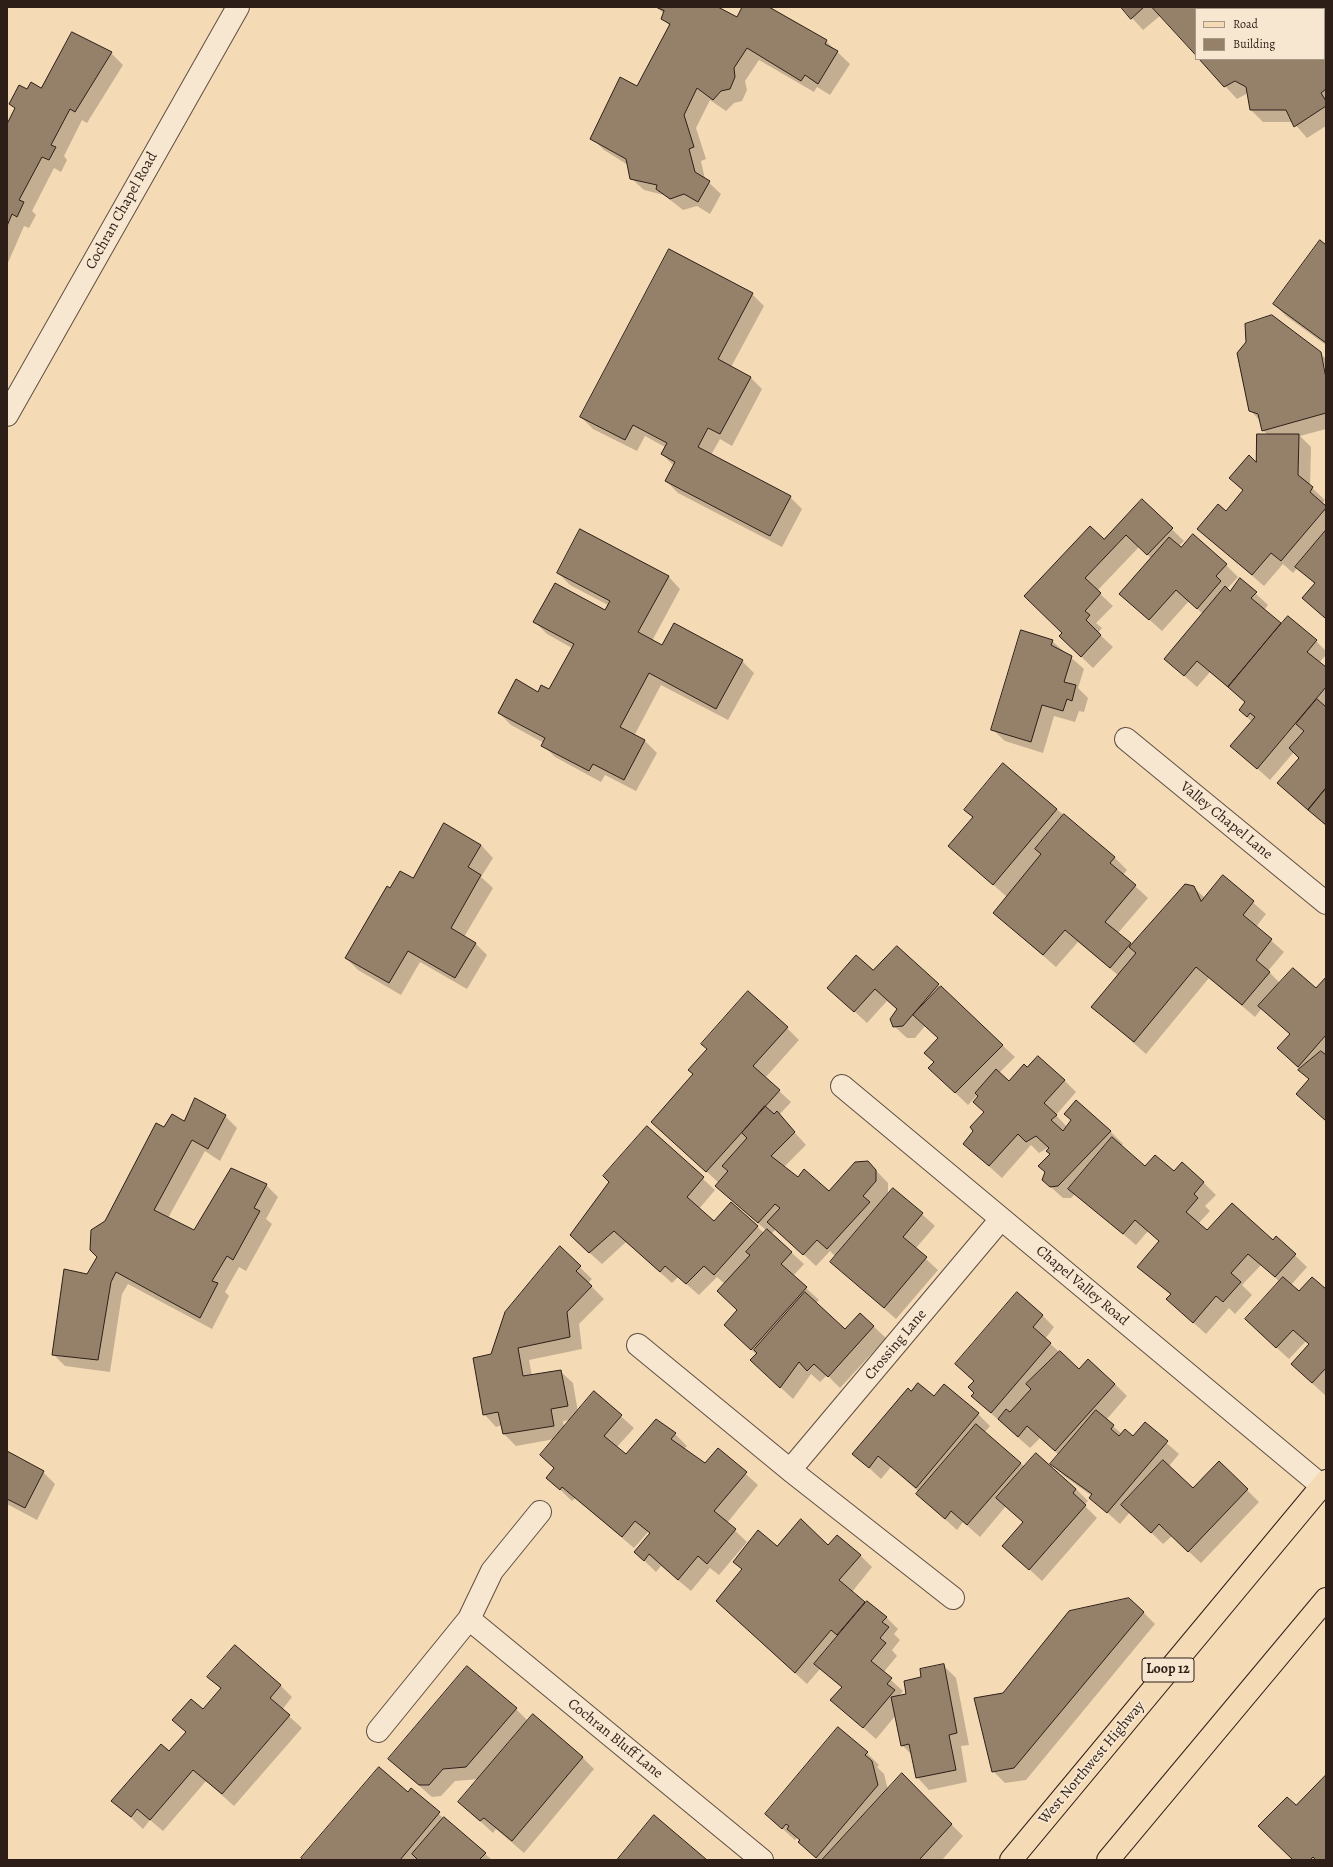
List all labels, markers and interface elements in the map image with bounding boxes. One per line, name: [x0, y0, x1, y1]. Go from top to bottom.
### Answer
legend: [1195, 8, 1325, 60]
text: Road: [1233, 16, 1258, 32]
text: Building: [1233, 36, 1275, 52]
street label: Cochran Chapel Road: [82, 149, 162, 273]
street label: Valley Chapel Lane: [1176, 778, 1276, 864]
street label: Chapel Valley Road: [1032, 1242, 1132, 1330]
street label: Crossing Lane: [861, 1306, 931, 1384]
road number: Loop 12: [1142, 1658, 1194, 1682]
street label: Cochran Bluff Lane: [564, 1695, 666, 1783]
street label: West Northwest Highway: [1035, 1698, 1149, 1828]

